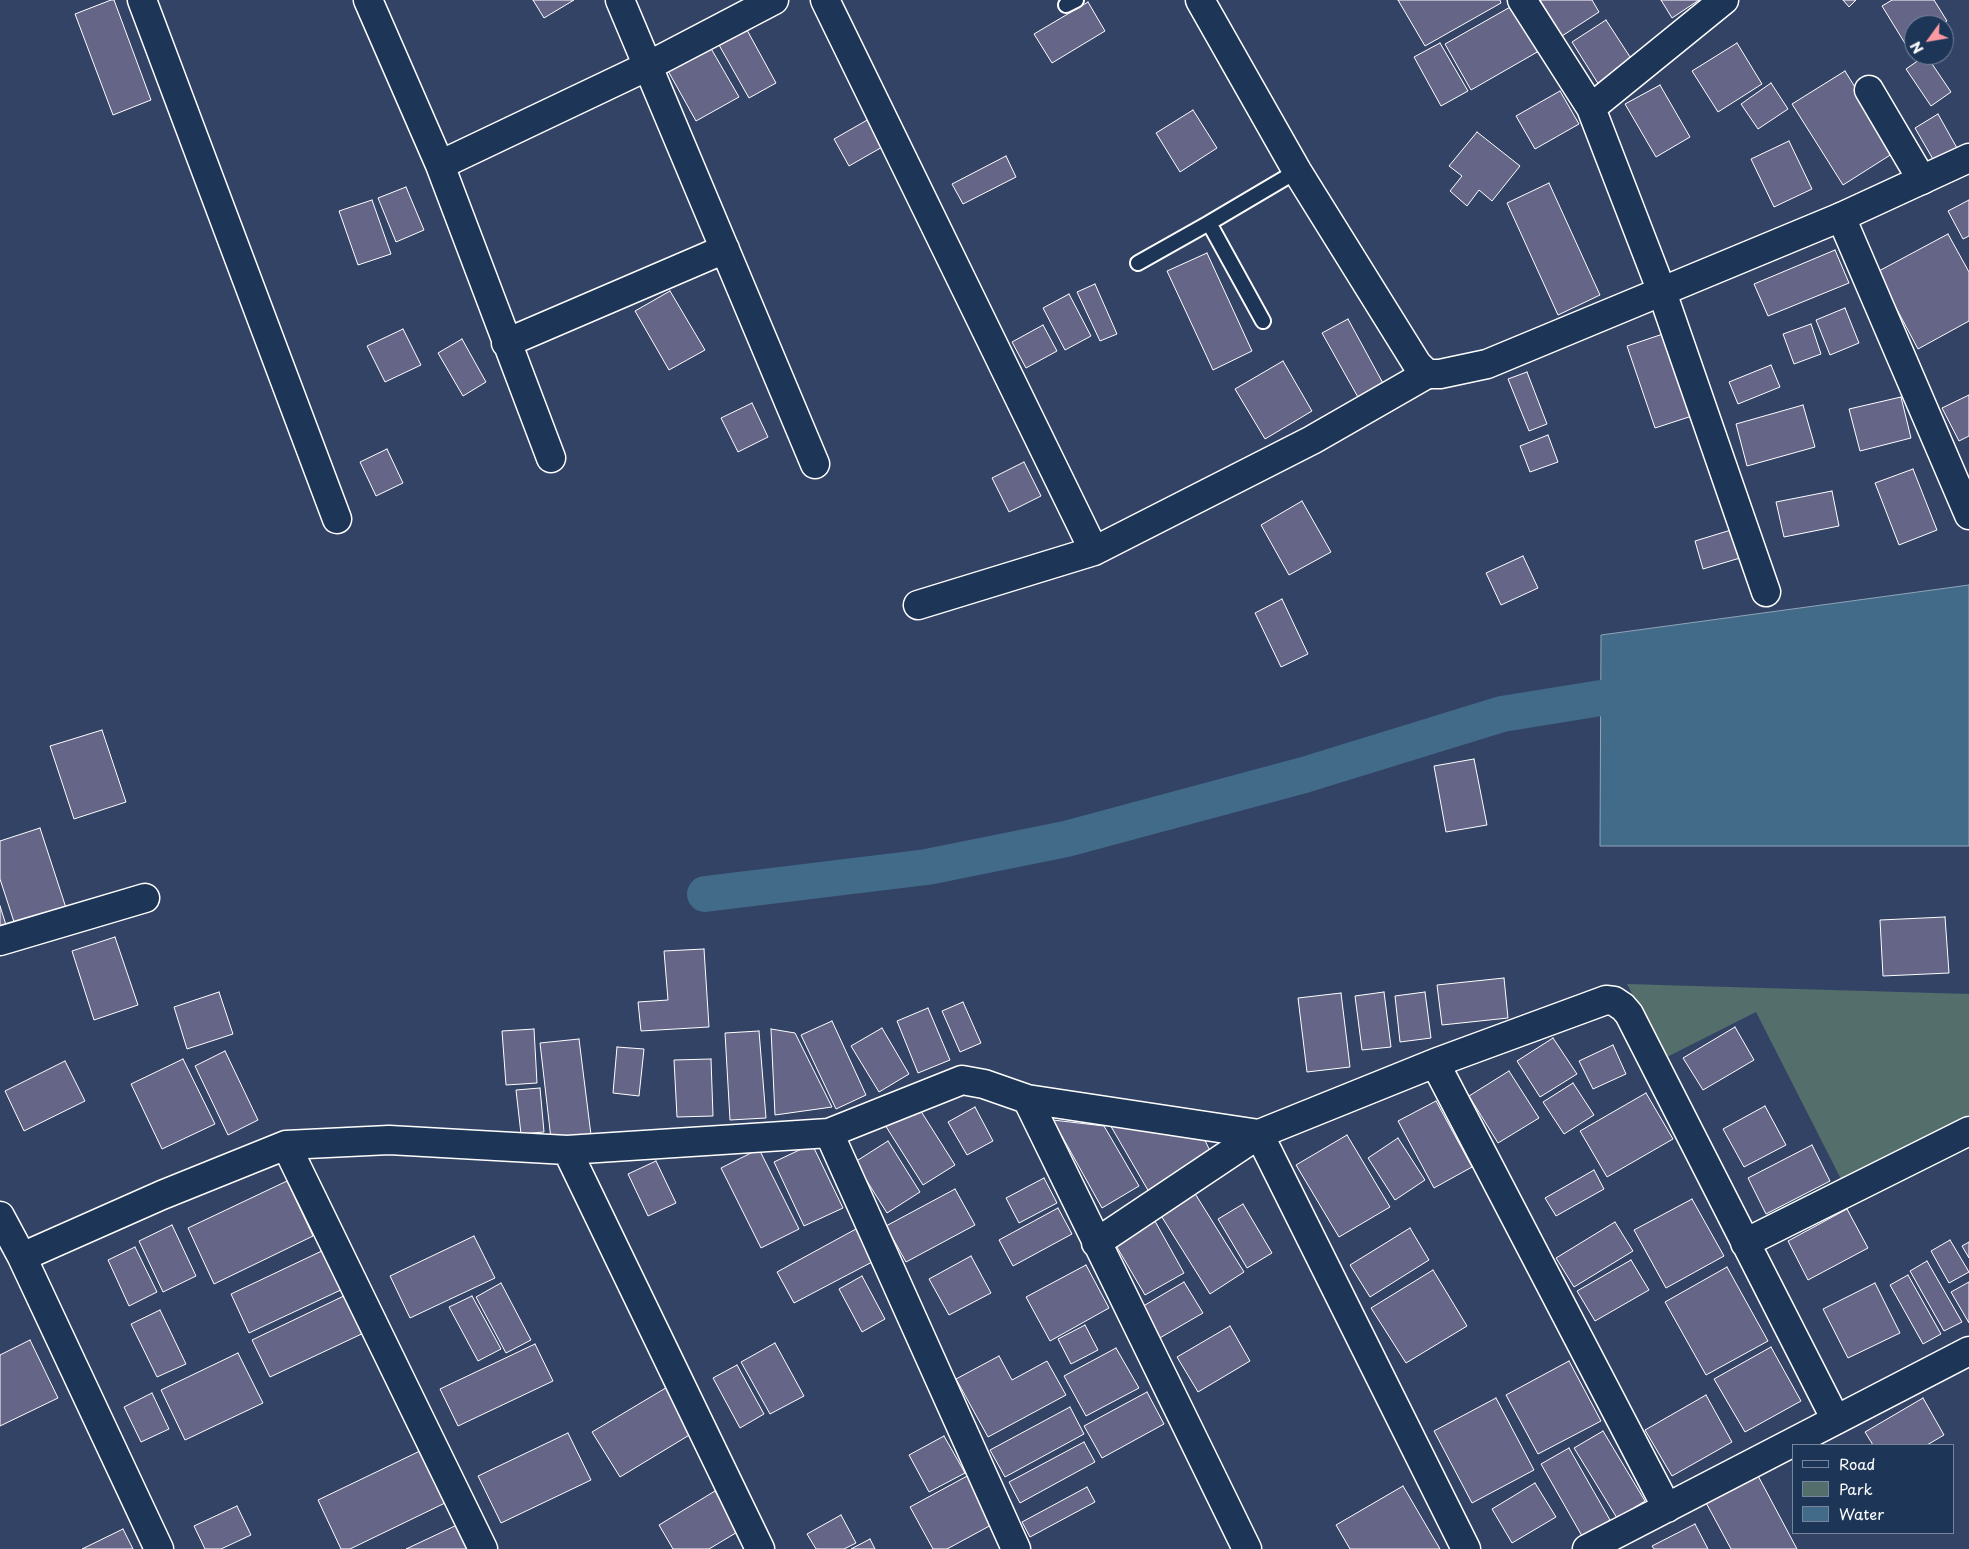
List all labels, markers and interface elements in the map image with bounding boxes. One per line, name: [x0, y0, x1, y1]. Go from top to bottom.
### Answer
north arrow: [1904, 15, 1954, 65]
text: N: [1905, 37, 1929, 58]
legend: [1792, 1444, 1954, 1534]
text: Road: [1839, 1452, 1875, 1475]
text: Park: [1839, 1477, 1873, 1500]
text: Water: [1839, 1502, 1884, 1525]

